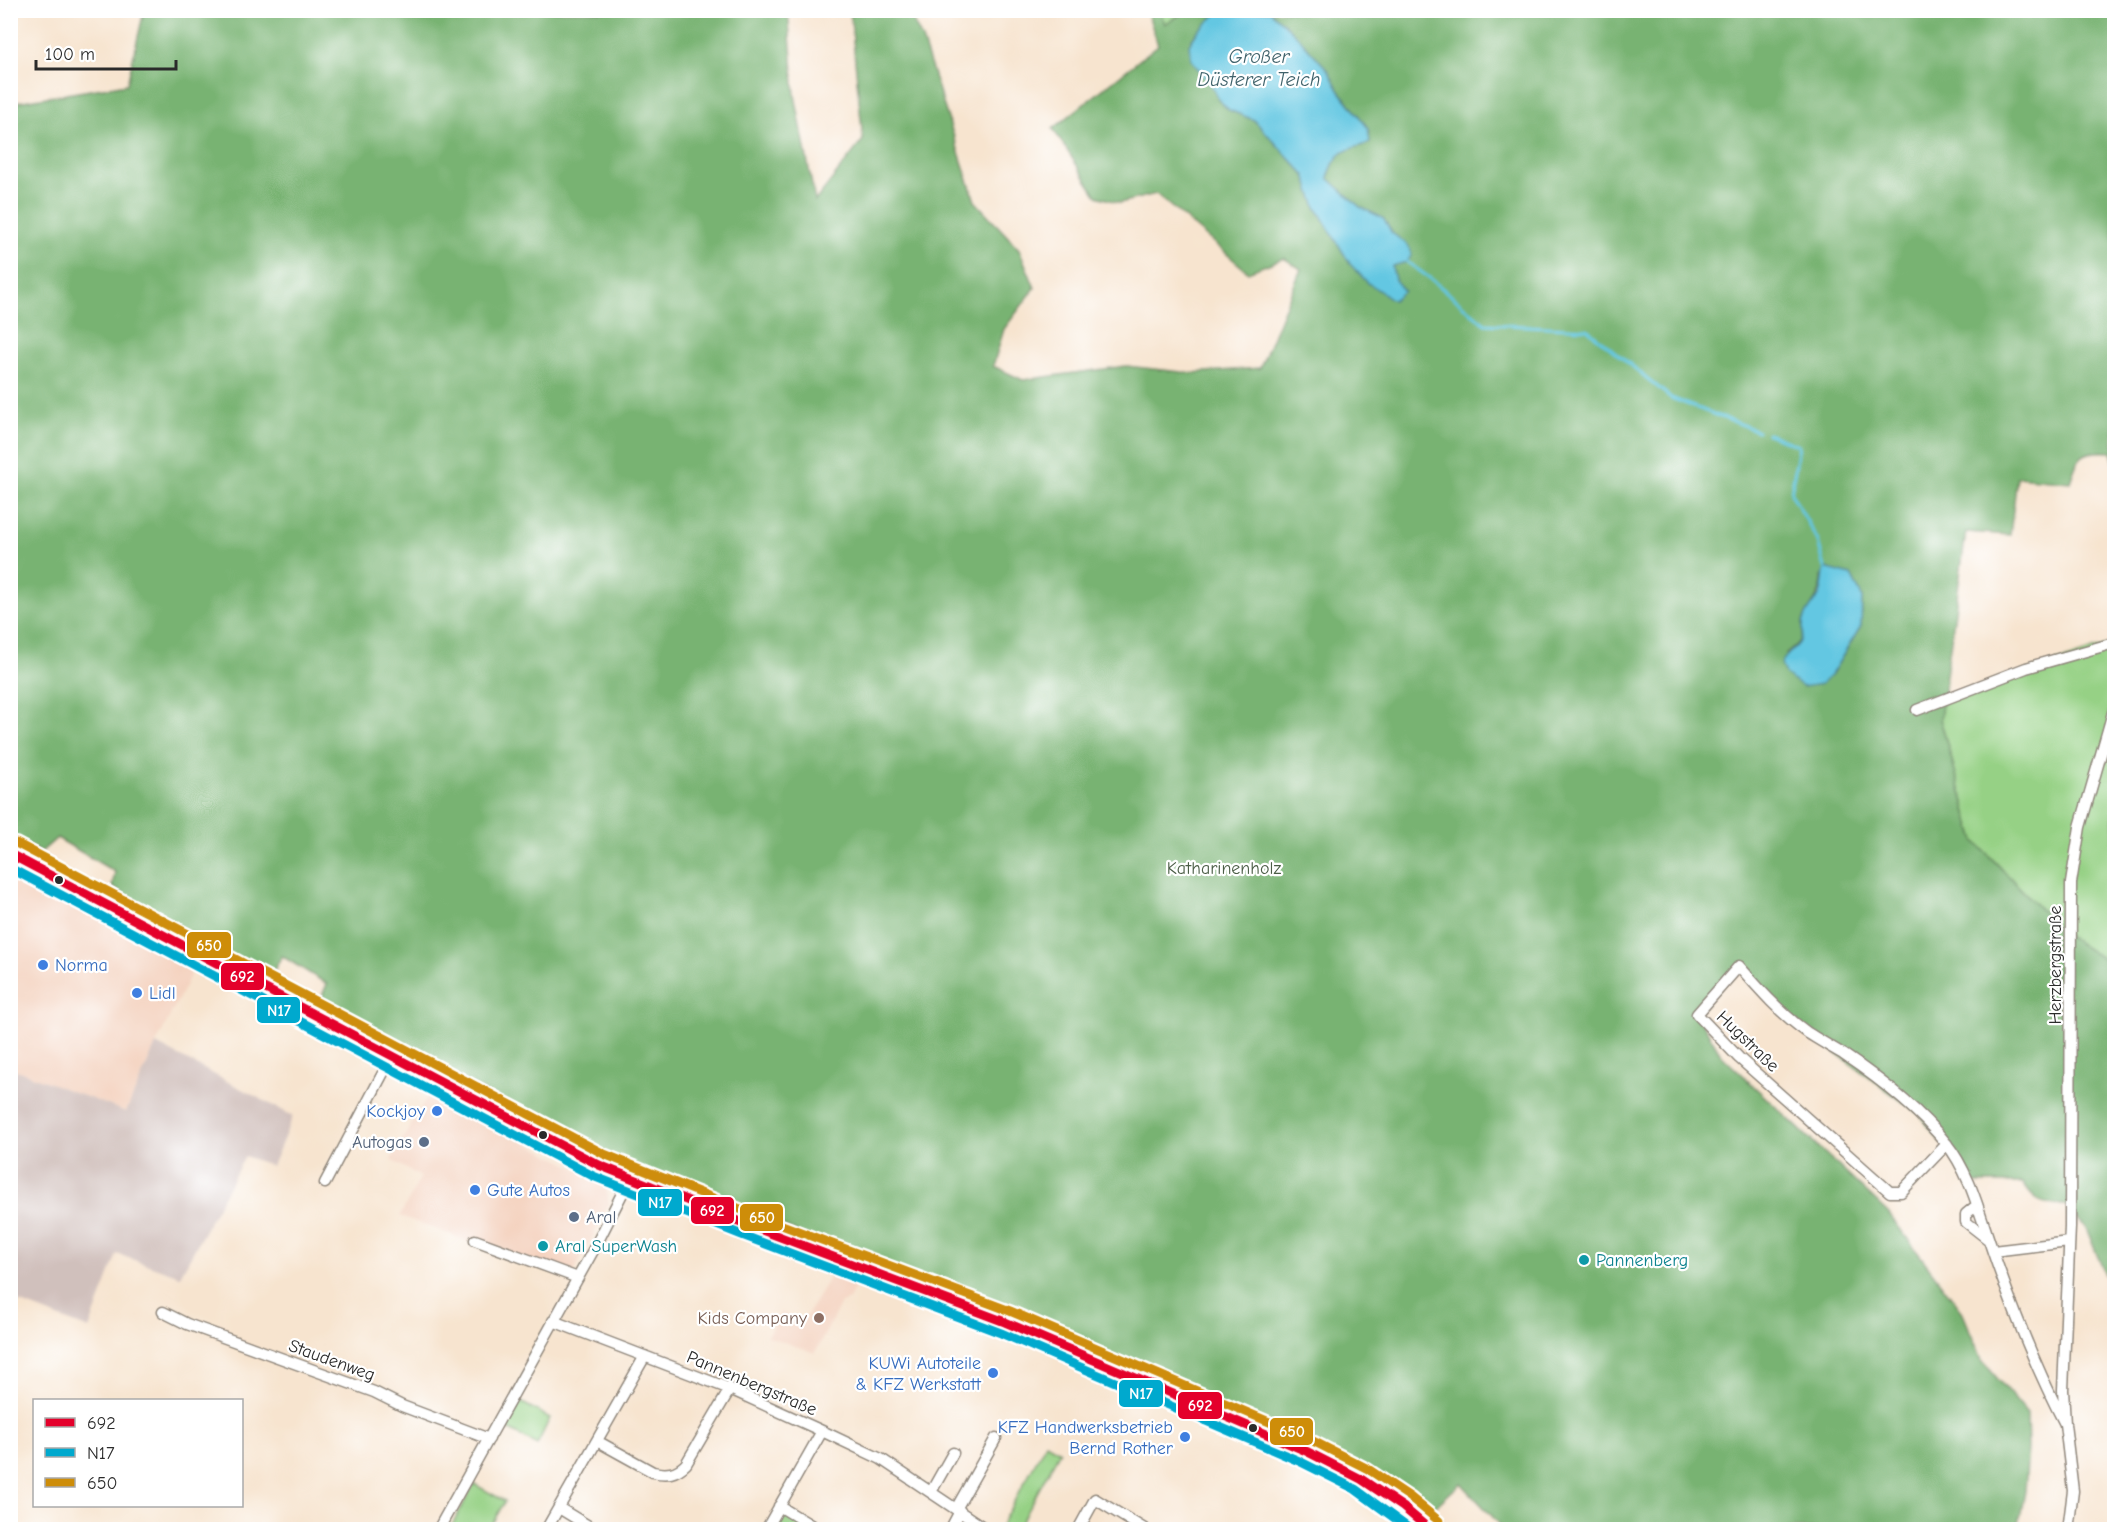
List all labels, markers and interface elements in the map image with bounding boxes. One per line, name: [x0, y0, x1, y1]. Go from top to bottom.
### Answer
scale bar: [36, 33, 176, 71]
text: 100 m: [45, 44, 95, 65]
water label: Großer Düsterer Teich: [1197, 45, 1321, 91]
park label: Katharinenholz: [1167, 858, 1281, 879]
unlabelled marker: [53, 874, 65, 886]
street label: Herzbergstraße: [2045, 906, 2066, 1025]
line badge: 650: [186, 931, 232, 959]
text: 650: [196, 937, 222, 955]
place label: Norma: [55, 955, 108, 976]
marker: Norma: [36, 958, 50, 972]
line badge: 692: [220, 962, 265, 991]
text: 692: [230, 968, 254, 986]
place label: Lidl: [149, 983, 176, 1004]
marker: Lidl: [130, 986, 144, 1000]
line badge: N17: [256, 996, 301, 1024]
text: N17: [267, 1002, 292, 1020]
street label: Hugstraße: [1712, 1006, 1783, 1076]
place label: Kockjoy: [366, 1101, 426, 1122]
marker: Kockjoy: [430, 1104, 444, 1118]
unlabelled marker: [537, 1129, 549, 1141]
place label: Autogas: [352, 1132, 412, 1153]
marker: Autogas: [417, 1135, 431, 1149]
place label: Gute Autos: [487, 1180, 570, 1201]
marker: Gute Autos: [468, 1183, 482, 1197]
line badge: N17: [637, 1188, 683, 1217]
text: N17: [648, 1194, 673, 1212]
line badge: 692: [690, 1196, 735, 1225]
text: 692: [700, 1202, 724, 1220]
line badge: 650: [739, 1203, 784, 1232]
place label: Aral: [586, 1207, 617, 1228]
text: 650: [749, 1209, 775, 1227]
marker: Aral: [567, 1210, 581, 1224]
place label: Aral SuperWash: [555, 1236, 677, 1257]
marker: Aral SuperWash: [536, 1239, 550, 1253]
place label: Pannenberg: [1596, 1250, 1688, 1271]
marker: Pannenberg: [1577, 1253, 1591, 1267]
place label: Kids Company: [697, 1308, 808, 1329]
marker: Kids Company: [812, 1311, 826, 1325]
street label: Staudenweg: [286, 1335, 378, 1386]
street label: Pannenbergstraße: [683, 1347, 820, 1420]
place label: KUWi Autoteile & KFZ Werkstatt: [855, 1353, 982, 1395]
marker: KUWi Autoteile & KFZ Werkstatt: [986, 1366, 1000, 1380]
line badge: N17: [1118, 1379, 1164, 1408]
text: N17: [1129, 1385, 1154, 1403]
line badge: 692: [1177, 1391, 1223, 1420]
text: 692: [1188, 1397, 1212, 1415]
legend: [33, 1399, 243, 1507]
text: 692: [87, 1413, 116, 1434]
place label: KFZ Handwerksbetrieb Bernd Rother: [998, 1417, 1174, 1459]
line badge: 650: [1269, 1417, 1314, 1446]
unlabelled marker: [1247, 1422, 1259, 1434]
text: 650: [1279, 1423, 1305, 1441]
marker: KFZ Handwerksbetrieb Bernd Rother: [1178, 1430, 1192, 1444]
text: N17: [87, 1443, 115, 1464]
text: 650: [87, 1473, 117, 1494]

